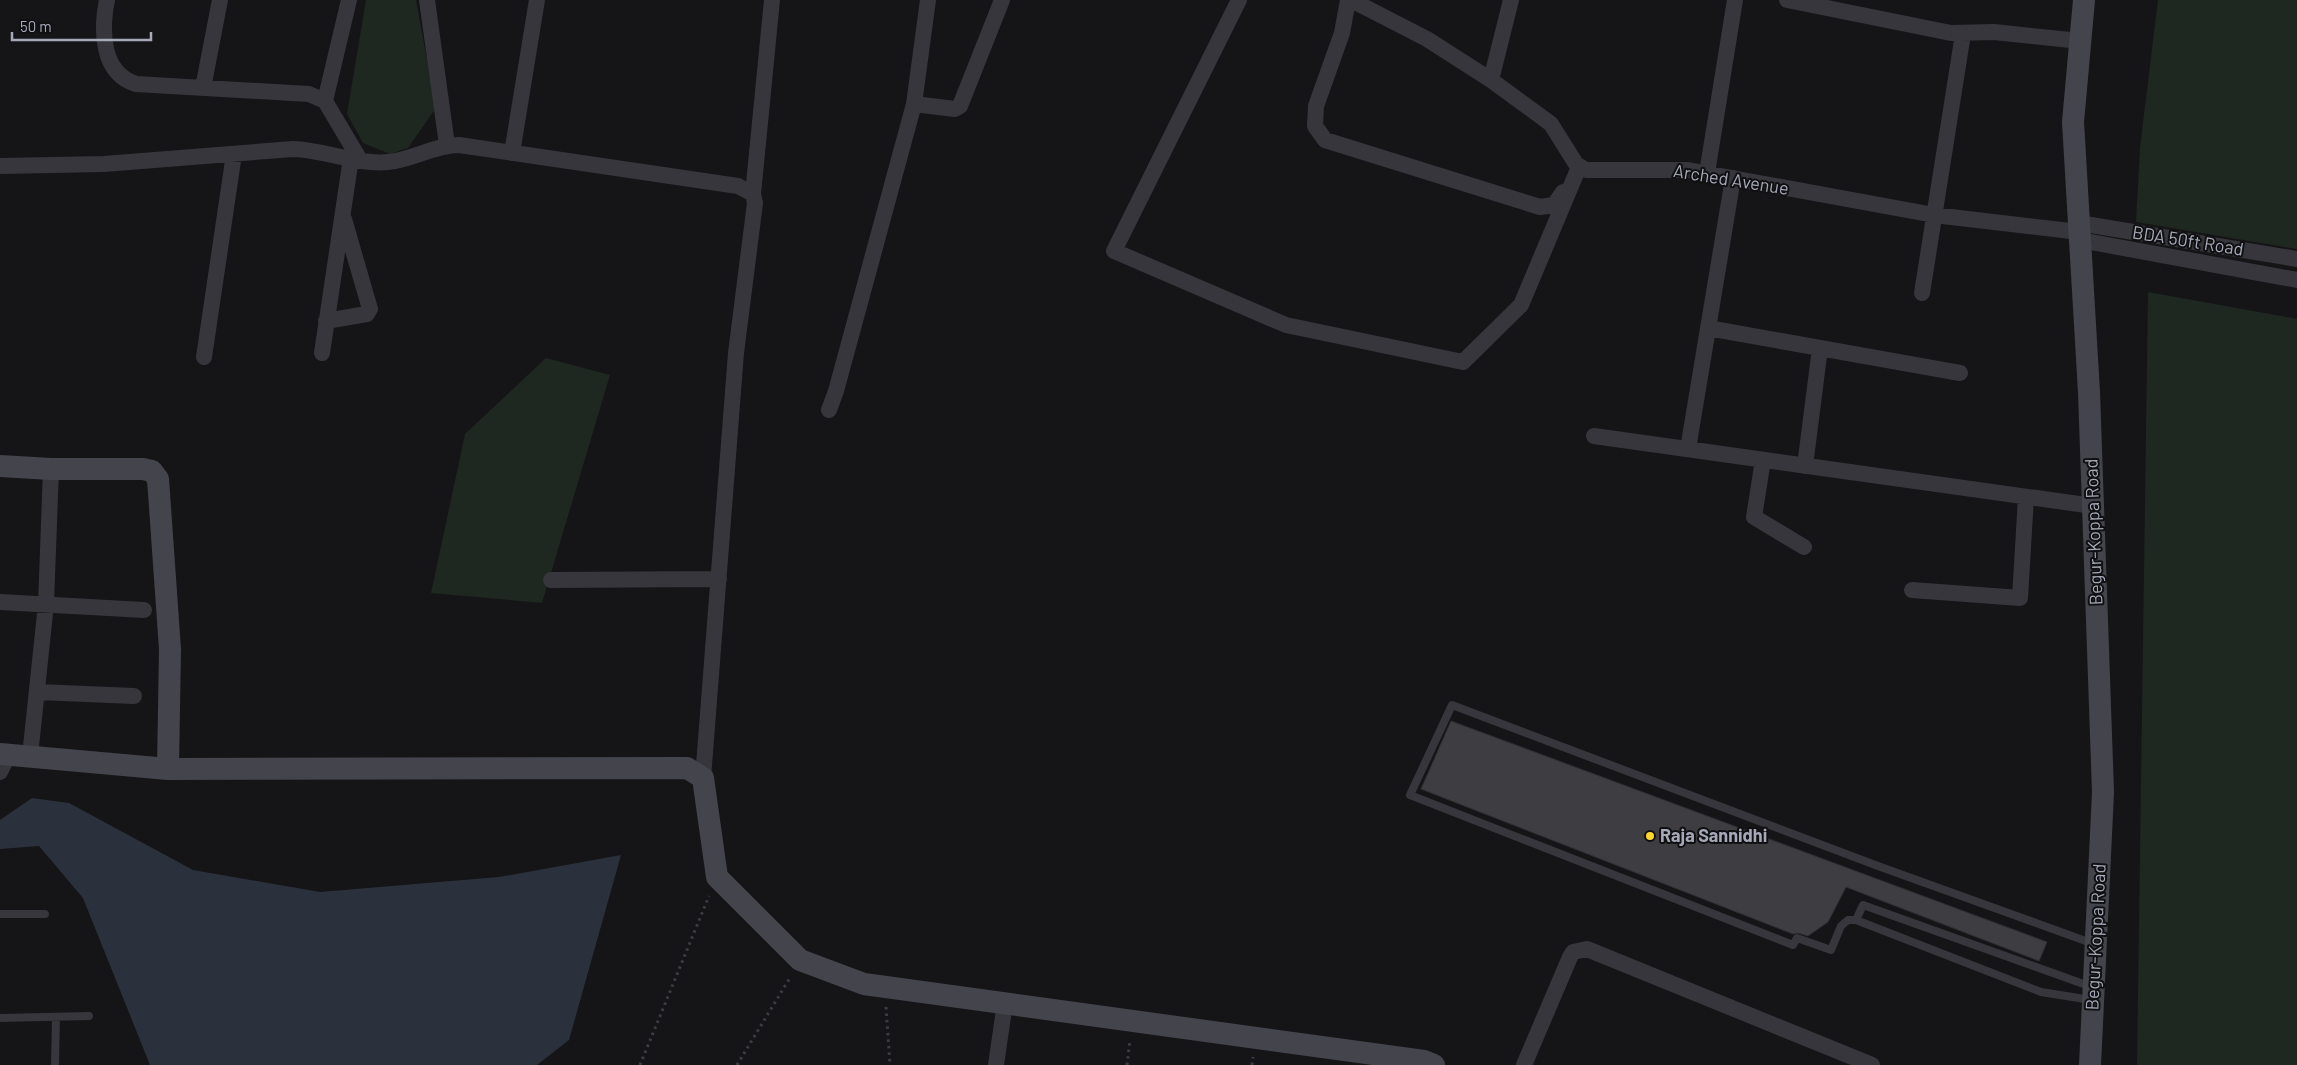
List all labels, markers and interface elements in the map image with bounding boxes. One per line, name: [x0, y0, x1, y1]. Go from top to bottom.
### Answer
scale bar: [12, 10, 151, 42]
text: 50 m: [20, 17, 52, 35]
street label: Arched Avenue: [1672, 159, 1790, 199]
street label: BDA 50ft Road: [2131, 220, 2245, 260]
street label: Begur-Koppa Road: [2079, 458, 2107, 606]
place label: Raja Sannidhi: [1660, 824, 1767, 846]
marker: Raja Sannidhi: [1644, 830, 1656, 842]
street label: Begur-Koppa Road: [2080, 863, 2110, 1011]

